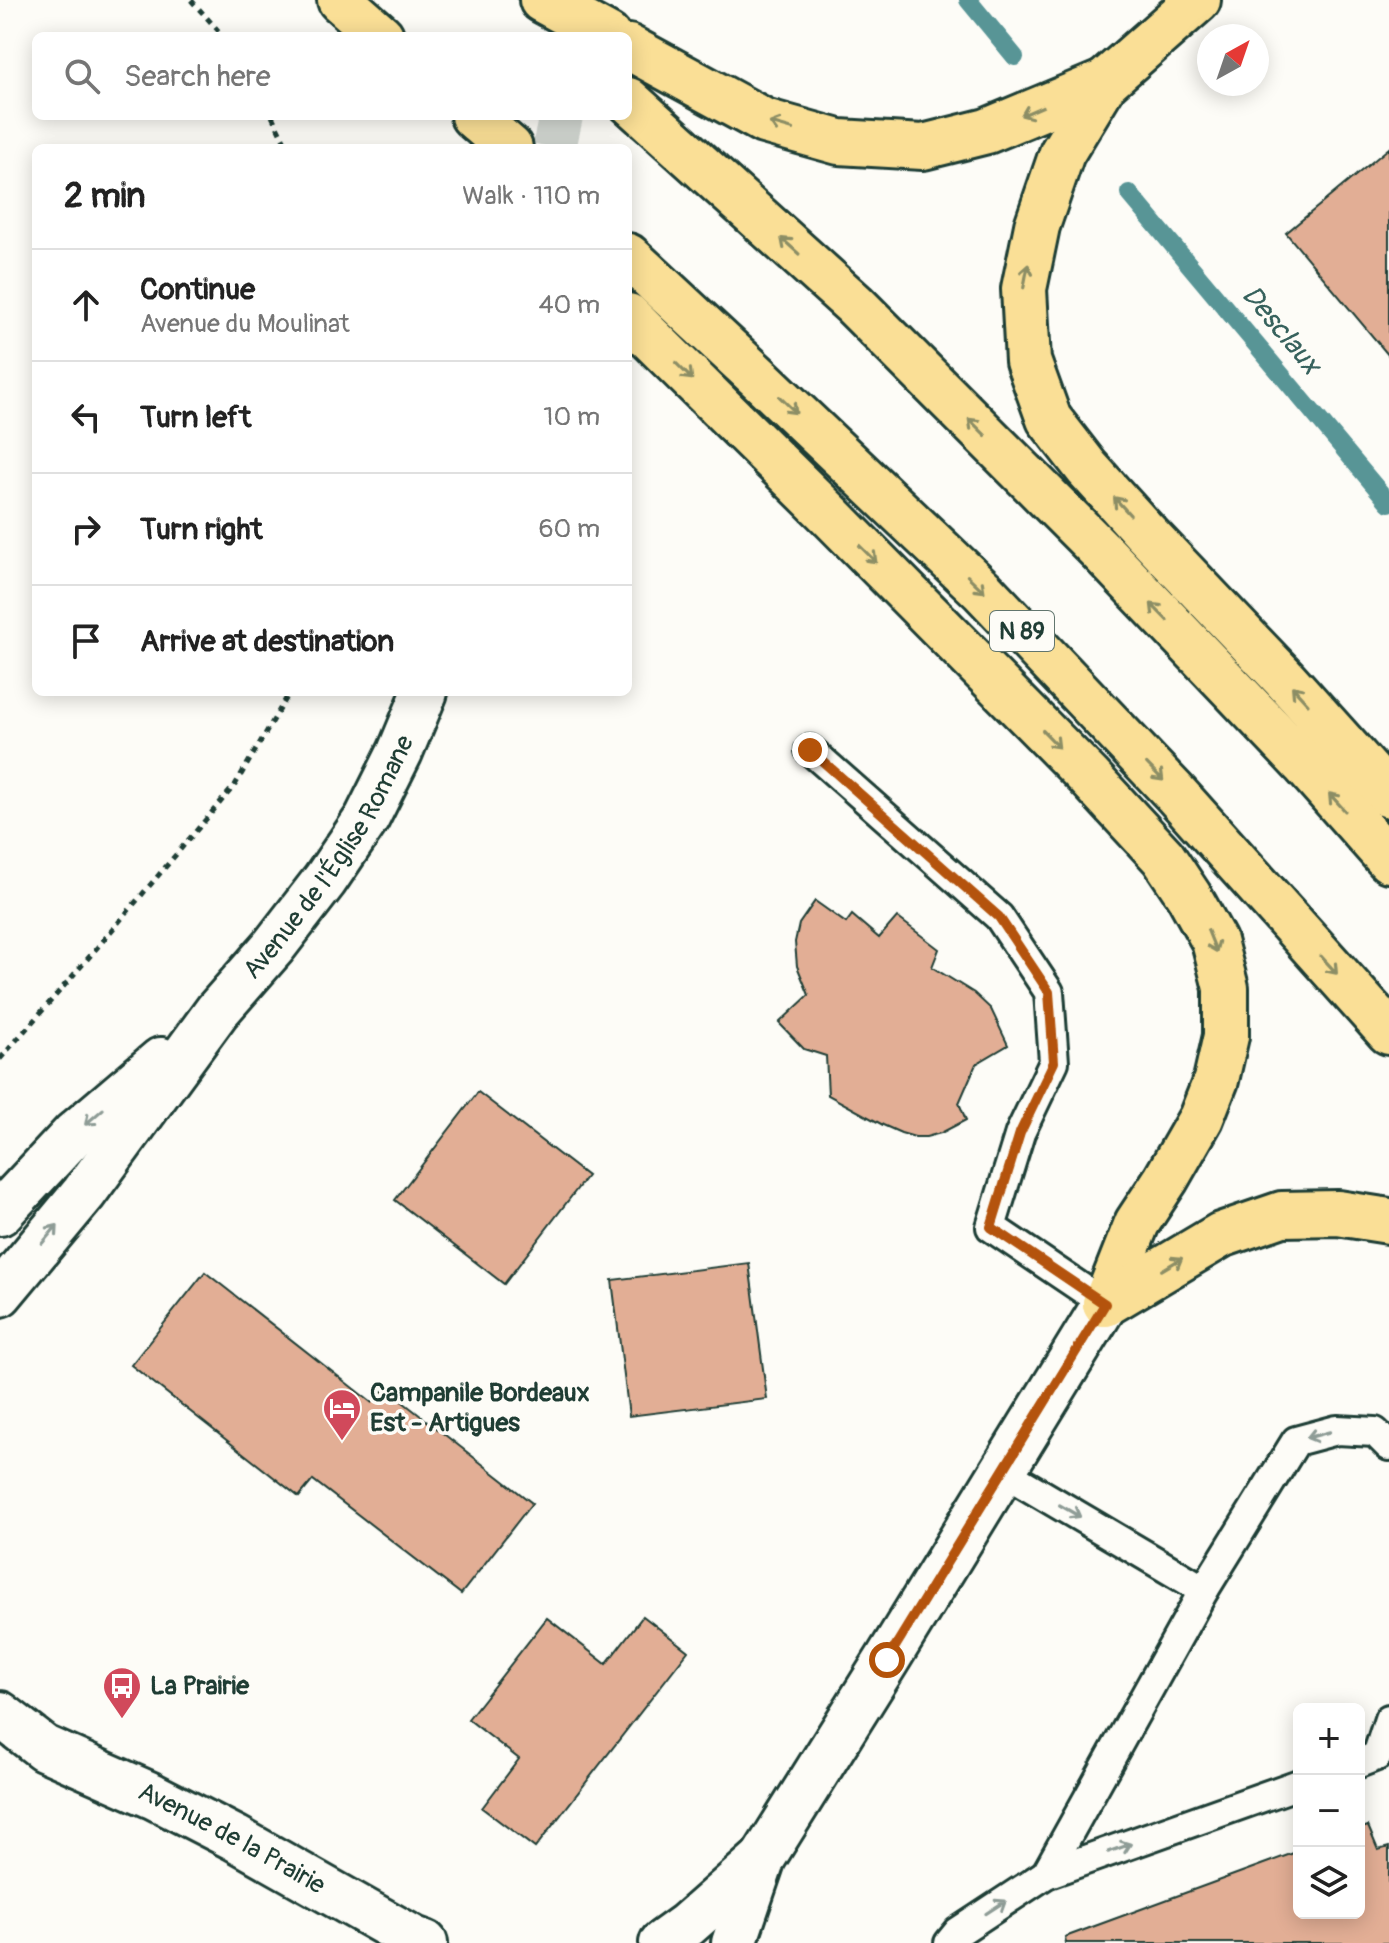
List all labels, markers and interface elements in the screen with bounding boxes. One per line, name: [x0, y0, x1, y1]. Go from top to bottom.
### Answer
north arrow: [1197, 24, 1269, 96]
search box: [32, 32, 632, 120]
icon: search: [60, 54, 104, 98]
text: Search here: [124, 58, 271, 95]
one-way arrow: [1020, 105, 1045, 120]
one-way arrow: [768, 118, 794, 133]
text: 2 min: [64, 175, 146, 218]
text: Walk · 110 m: [462, 180, 600, 212]
one-way arrow: [780, 238, 800, 256]
one-way arrow: [1020, 264, 1035, 290]
text: Continue: [140, 271, 255, 308]
water label: Desclaux: [1234, 278, 1330, 384]
icon: ahead: [64, 283, 108, 327]
text: 40 m: [538, 289, 600, 321]
text: Avenue du Moulinat: [140, 308, 350, 340]
one-way arrow: [674, 361, 693, 380]
icon: left: [64, 395, 108, 439]
one-way arrow: [777, 395, 797, 413]
text: Turn left: [140, 399, 251, 436]
text: 10 m: [543, 401, 600, 433]
one-way arrow: [968, 418, 987, 437]
one-way arrow: [1113, 496, 1131, 516]
icon: right: [64, 507, 108, 551]
text: Turn right: [140, 511, 263, 548]
text: 60 m: [538, 513, 600, 545]
one-way arrow: [859, 544, 878, 564]
one-way arrow: [966, 574, 985, 593]
one-way arrow: [1150, 603, 1169, 622]
road number: N 89: [990, 611, 1054, 651]
icon: arrive: [64, 619, 108, 663]
text: Arrive at destination: [140, 623, 394, 660]
one-way arrow: [1291, 686, 1309, 706]
one-way arrow: [1042, 729, 1061, 749]
street label: Avenue de l'Église Romane: [236, 731, 421, 986]
route end: [792, 732, 828, 768]
one-way arrow: [1146, 762, 1165, 782]
one-way arrow: [1328, 792, 1346, 812]
one-way arrow: [1206, 928, 1220, 953]
one-way arrow: [1320, 955, 1338, 975]
one-way arrow: [85, 1107, 105, 1125]
one-way arrow: [41, 1225, 59, 1245]
one-way arrow: [1160, 1256, 1183, 1272]
place label: Campanile Bordeaux Est - Artigues: [370, 1377, 590, 1439]
hotel icon: Campanile Bordeaux Est - Artigues: [321, 1387, 363, 1442]
one-way arrow: [1305, 1429, 1331, 1444]
one-way arrow: [1057, 1504, 1081, 1519]
route start: [869, 1642, 905, 1678]
bus stop icon: La Prairie: [101, 1665, 143, 1720]
place label: La Prairie: [150, 1670, 250, 1702]
map controls: [1293, 1703, 1365, 1919]
button: +: [1293, 1703, 1365, 1775]
street label: Avenue de la Prairie: [133, 1775, 331, 1902]
button: −: [1293, 1775, 1365, 1847]
one-way arrow: [1107, 1839, 1132, 1854]
button: layers: [1293, 1847, 1365, 1919]
one-way arrow: [984, 1898, 1007, 1914]

